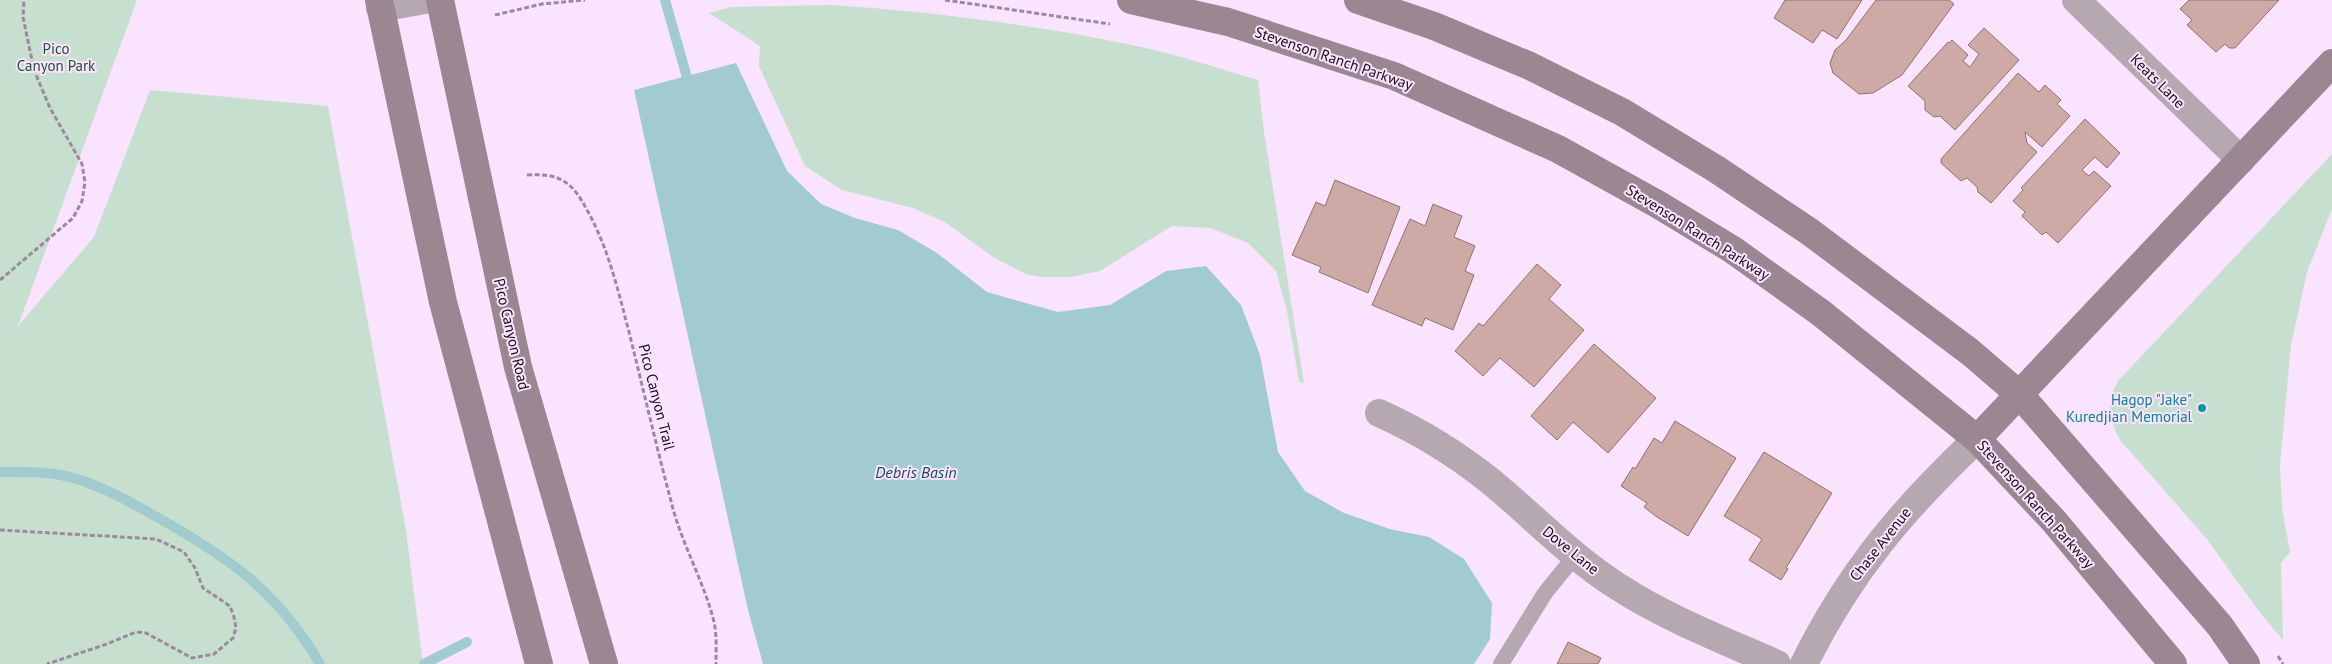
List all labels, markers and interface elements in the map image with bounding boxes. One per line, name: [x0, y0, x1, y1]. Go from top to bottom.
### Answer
street label: Stevenson Ranch Parkway: [1252, 22, 1416, 94]
park label: Pico Canyon Park: [17, 39, 96, 75]
street label: Keats Lane: [2127, 50, 2189, 112]
street label: Stevenson Ranch Parkway: [1623, 180, 1773, 284]
street label: Pico Canyon Road: [490, 276, 534, 392]
street label: Pico Canyon Trail: [635, 342, 680, 453]
place label: Hagop "Jake" Kuredjian Memorial: [2066, 390, 2193, 426]
marker: Hagop "Jake" Kuredjian Memorial: [2196, 402, 2208, 414]
street label: Stevenson Ranch Parkway: [1973, 436, 2099, 572]
water label: Debris Basin: [875, 462, 957, 482]
street label: Chase Avenue: [1845, 503, 1915, 585]
street label: Dove Lane: [1539, 522, 1603, 578]

